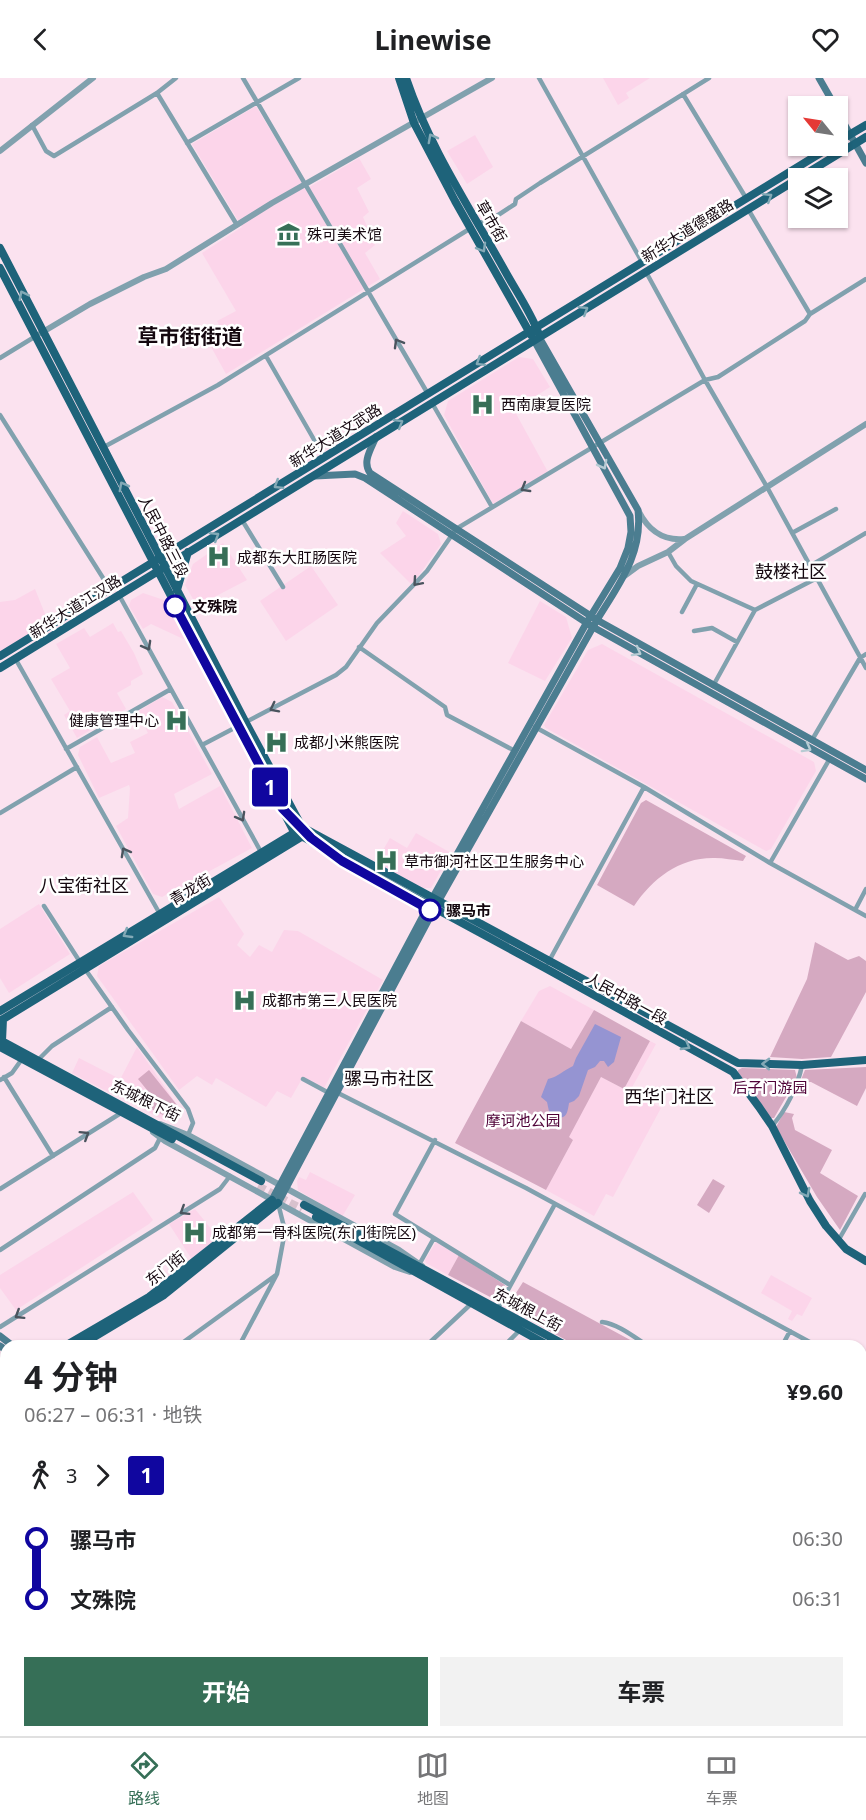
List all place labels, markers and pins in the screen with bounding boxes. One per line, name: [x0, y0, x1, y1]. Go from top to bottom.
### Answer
museum icon: 殊可美术馆: [276, 221, 302, 247]
place label: 殊可美术馆: [307, 224, 382, 244]
hospital icon: 西南康复医院: [470, 391, 496, 417]
place label: 西南康复医院: [501, 394, 591, 414]
hospital icon: 成都东大肛肠医院: [206, 544, 232, 570]
place label: 成都东大肛肠医院: [237, 547, 357, 567]
marker: 文殊院: [164, 595, 186, 617]
place label: 文殊院: [192, 596, 237, 616]
hospital icon: 健康管理中心: [164, 707, 190, 733]
place label: 健康管理中心: [69, 710, 159, 730]
hospital icon: 成都小米熊医院: [263, 729, 289, 755]
place label: 成都小米熊医院: [294, 732, 399, 752]
hospital icon: 草市御河社区卫生服务中心: [373, 848, 399, 874]
place label: 草市御河社区卫生服务中心: [404, 851, 584, 871]
marker: 骡马市: [419, 899, 441, 921]
place label: 骡马市: [446, 900, 491, 920]
hospital icon: 成都市第三人民医院: [231, 987, 257, 1013]
place label: 成都市第三人民医院: [262, 990, 397, 1010]
hospital icon: 成都第一骨科医院(东门街院区): [181, 1219, 207, 1245]
place label: 成都第一骨科医院(东门街院区): [212, 1222, 416, 1242]

